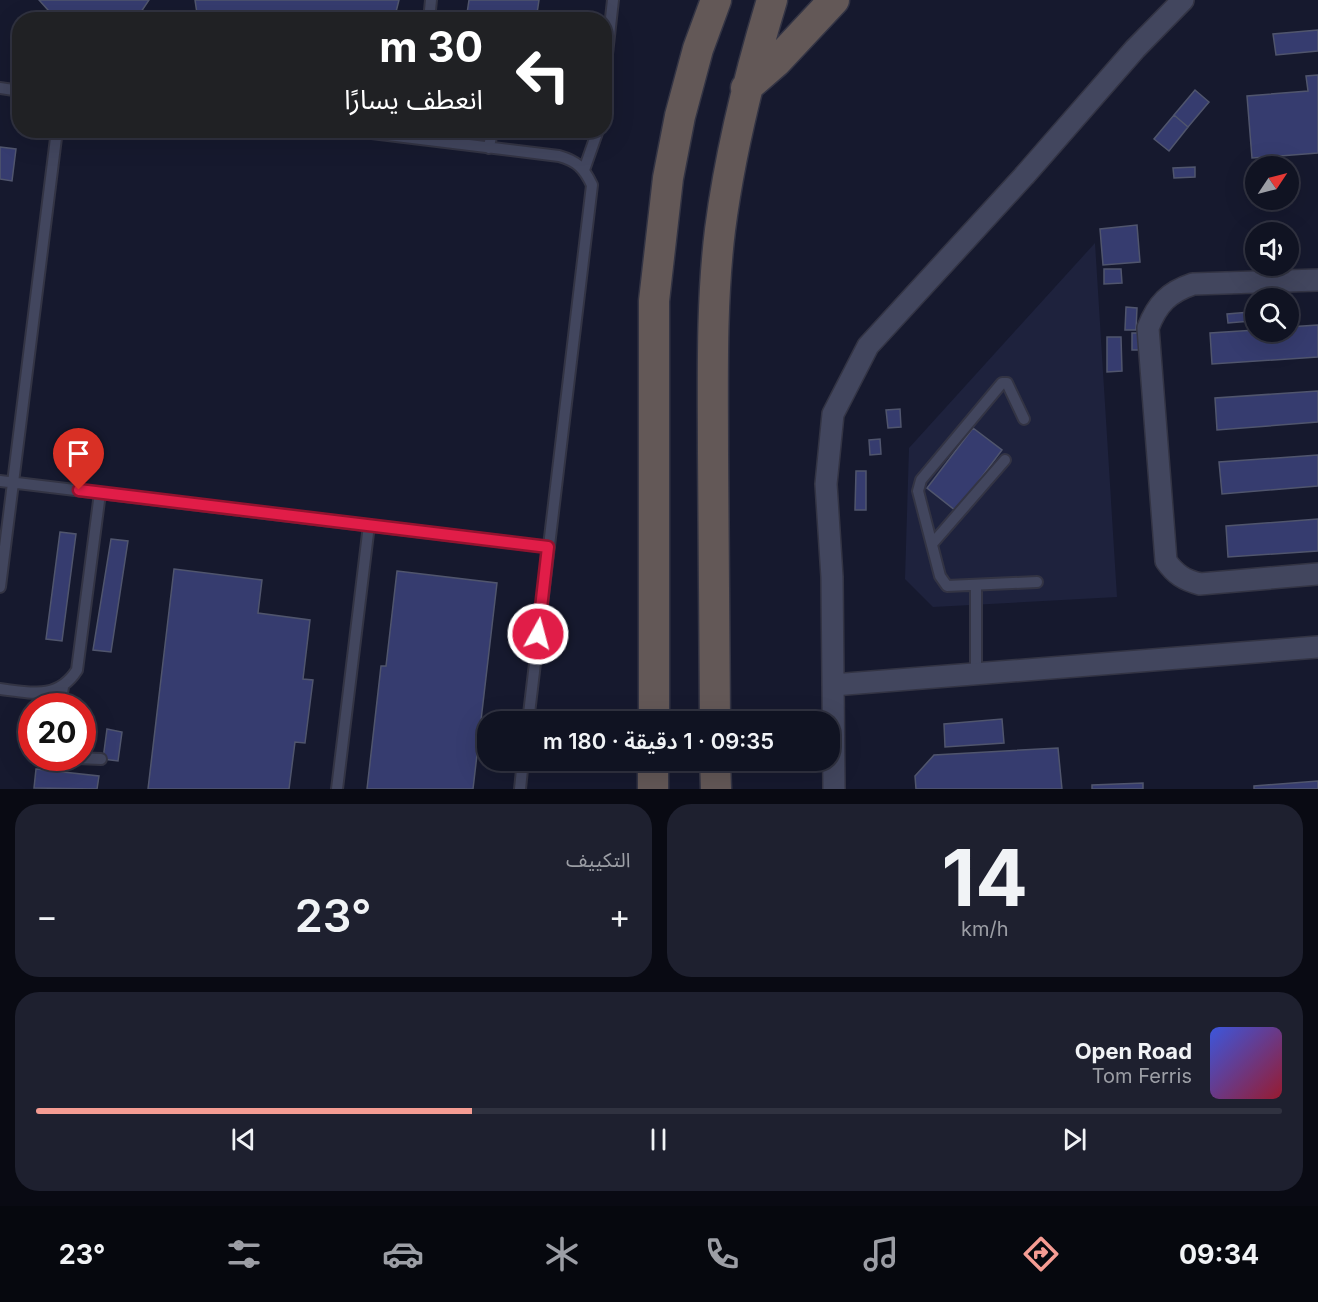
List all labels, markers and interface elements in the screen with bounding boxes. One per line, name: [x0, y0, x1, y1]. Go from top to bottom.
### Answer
text: 30 m: [379, 21, 483, 72]
icon: left: [504, 36, 582, 114]
text: انعطف يسارًا: [344, 83, 483, 116]
north arrow: [1245, 156, 1299, 210]
map controls: [1245, 156, 1299, 342]
button: sound: [1245, 222, 1299, 276]
button: search: [1245, 288, 1299, 342]
pin: [53, 428, 104, 490]
icon: arrive: [62, 437, 95, 470]
position arrow: [506, 602, 570, 666]
speed limit sign: 20: [18, 693, 96, 771]
text: 09:35 · 1 دقيقة · 180 m: [543, 728, 774, 754]
text: 14: [942, 830, 1028, 925]
text: التكييف: [566, 848, 631, 872]
text: 23°: [295, 888, 372, 943]
text: −: [36, 896, 58, 936]
text: +: [609, 896, 631, 936]
text: km/h: [961, 917, 1009, 941]
text: Open Road: [1075, 1038, 1192, 1064]
text: Tom Ferris: [1092, 1064, 1192, 1088]
icon: previous: [227, 1123, 260, 1156]
icon: pause: [642, 1123, 675, 1156]
icon: next: [1058, 1123, 1091, 1156]
icon: filters: [223, 1233, 265, 1275]
icon: car: [382, 1233, 424, 1275]
icon: climate: [541, 1233, 583, 1275]
icon: phone: [701, 1233, 743, 1275]
icon: music: [860, 1233, 902, 1275]
icon: directions: [1020, 1233, 1062, 1275]
text: 23°: [59, 1238, 105, 1271]
text: 09:34: [1179, 1238, 1259, 1271]

